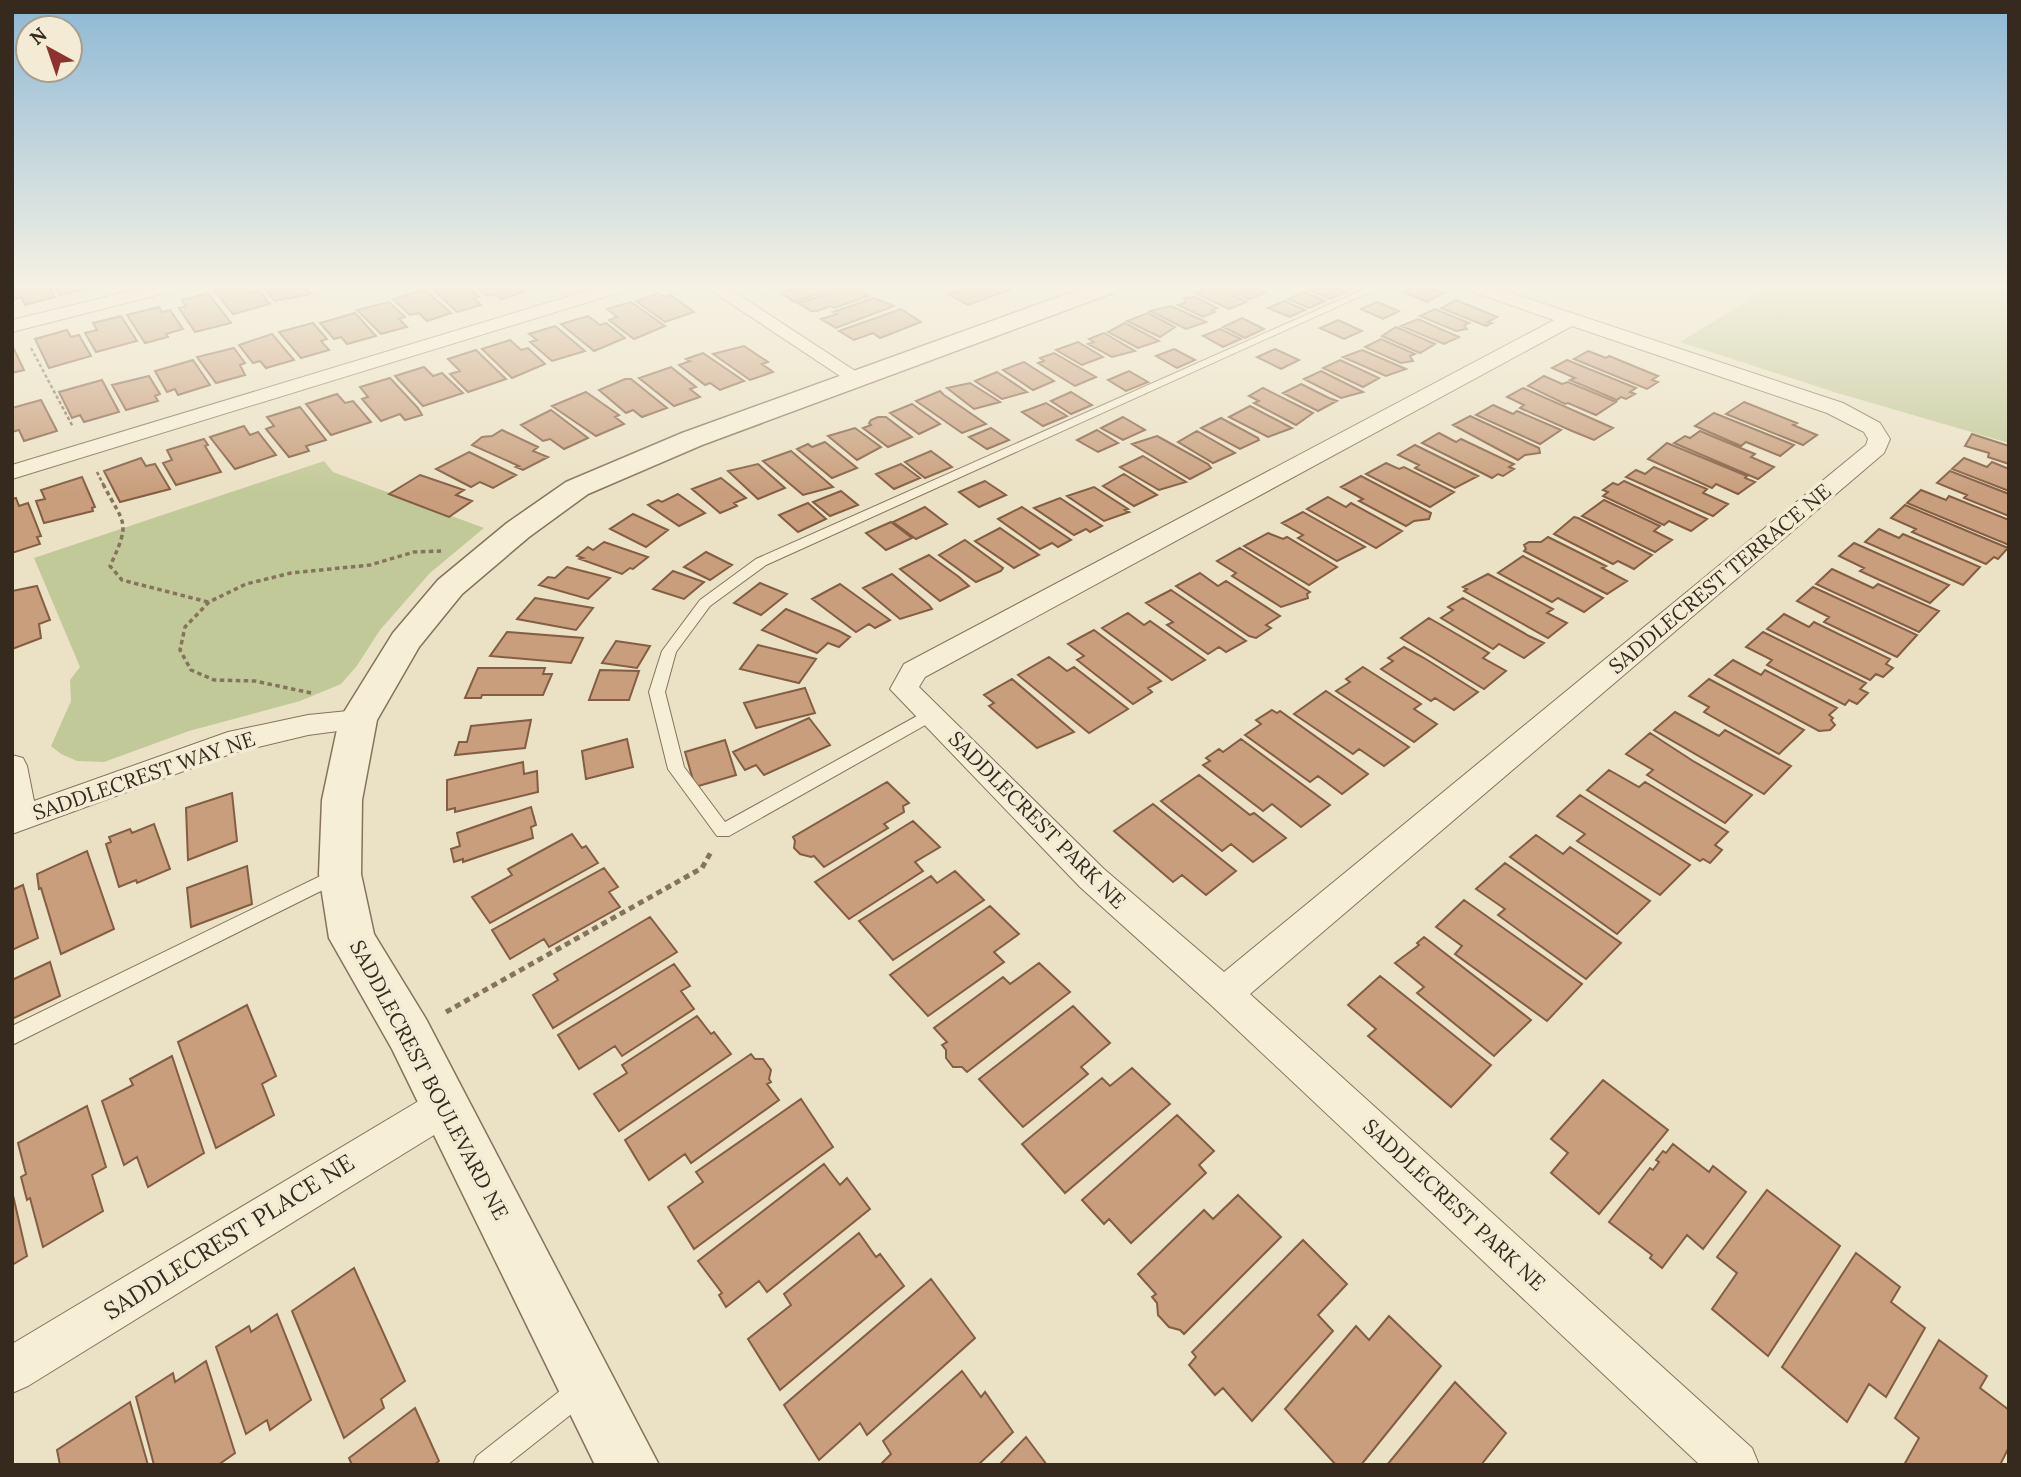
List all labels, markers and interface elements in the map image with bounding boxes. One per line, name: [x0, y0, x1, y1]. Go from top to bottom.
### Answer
north arrow: [14, 14, 84, 84]
text: N: [25, 22, 52, 50]
street label: SADDLECREST TERRACE NE: [1603, 478, 1836, 680]
street label: SADDLECREST WAY NE: [29, 725, 258, 826]
street label: SADDLECREST PARK NE: [943, 725, 1132, 914]
street label: SADDLECREST BOULEVARD NE: [344, 935, 515, 1224]
street label: SADDLECREST PARK NE: [1357, 1113, 1551, 1296]
street label: SADDLECREST PLACE NE: [98, 1147, 360, 1326]

